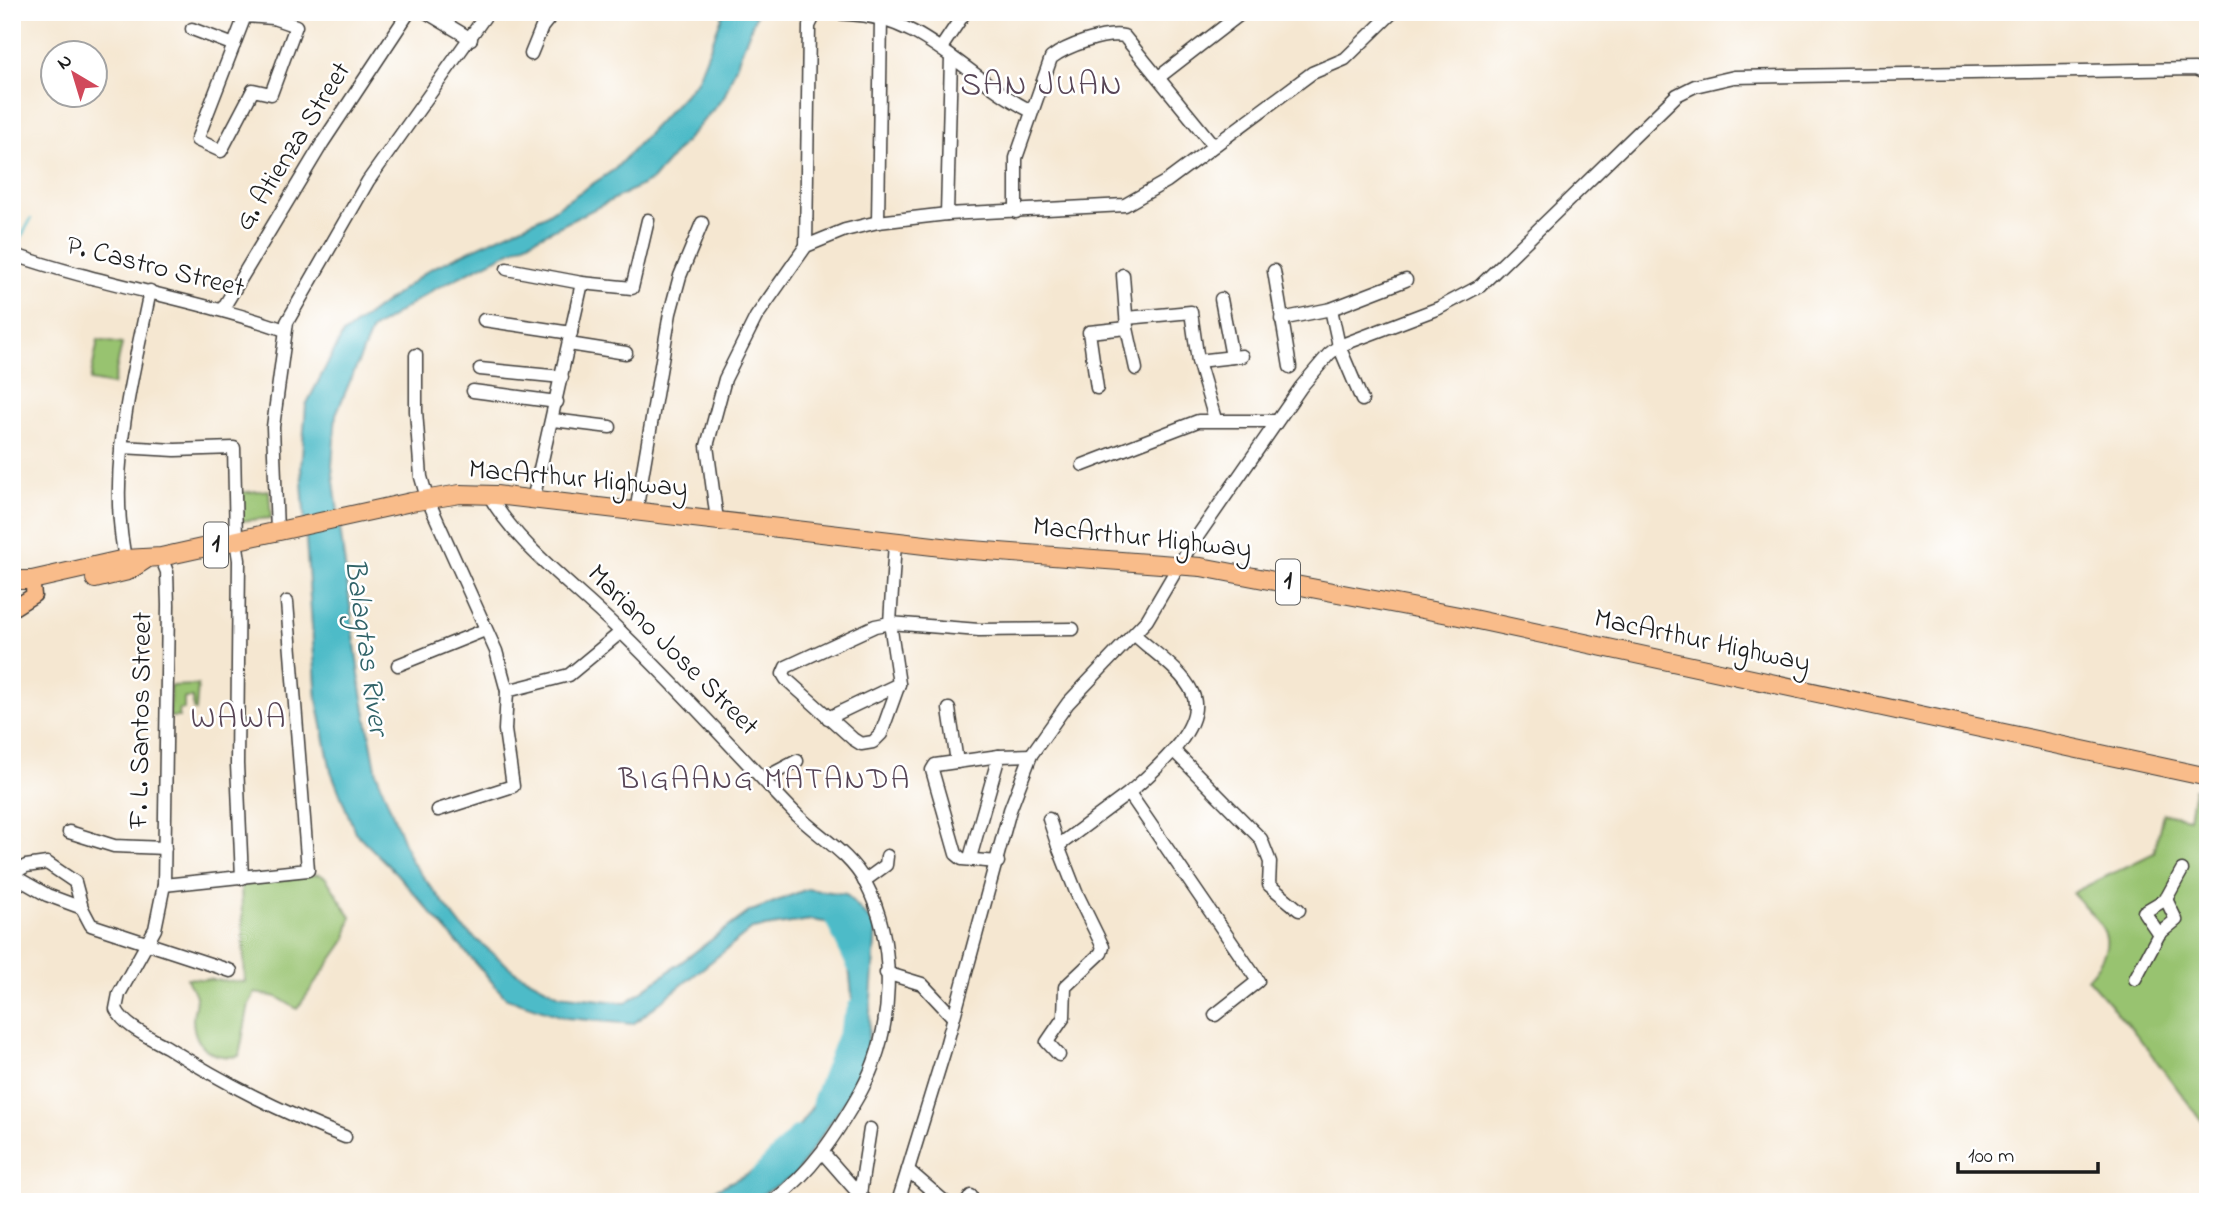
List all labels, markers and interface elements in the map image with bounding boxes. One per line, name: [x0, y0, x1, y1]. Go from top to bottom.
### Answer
north arrow: [38, 38, 108, 108]
text: N: [52, 48, 79, 77]
street label: G. Atienza Street: [226, 54, 362, 240]
district label: SAN JUAN: [960, 63, 1124, 110]
street label: P. Castro Street: [62, 226, 248, 310]
street label: MacArthur Highway: [467, 450, 689, 510]
street label: MacArthur Highway: [1030, 507, 1254, 571]
road number: 1: [204, 523, 228, 568]
water label: Balagtas River: [331, 556, 400, 742]
street label: Mariano Jose Street: [577, 556, 767, 746]
road number: 1: [1276, 560, 1300, 604]
street label: MacArthur Highway: [1590, 599, 1814, 685]
street label: F. L. Santos Street: [120, 611, 164, 830]
district label: WAWA: [190, 696, 288, 743]
district label: BIGAANG MATANDA: [618, 759, 911, 803]
scale bar: [1958, 1130, 2098, 1174]
text: 100 m: [1968, 1142, 2014, 1172]

